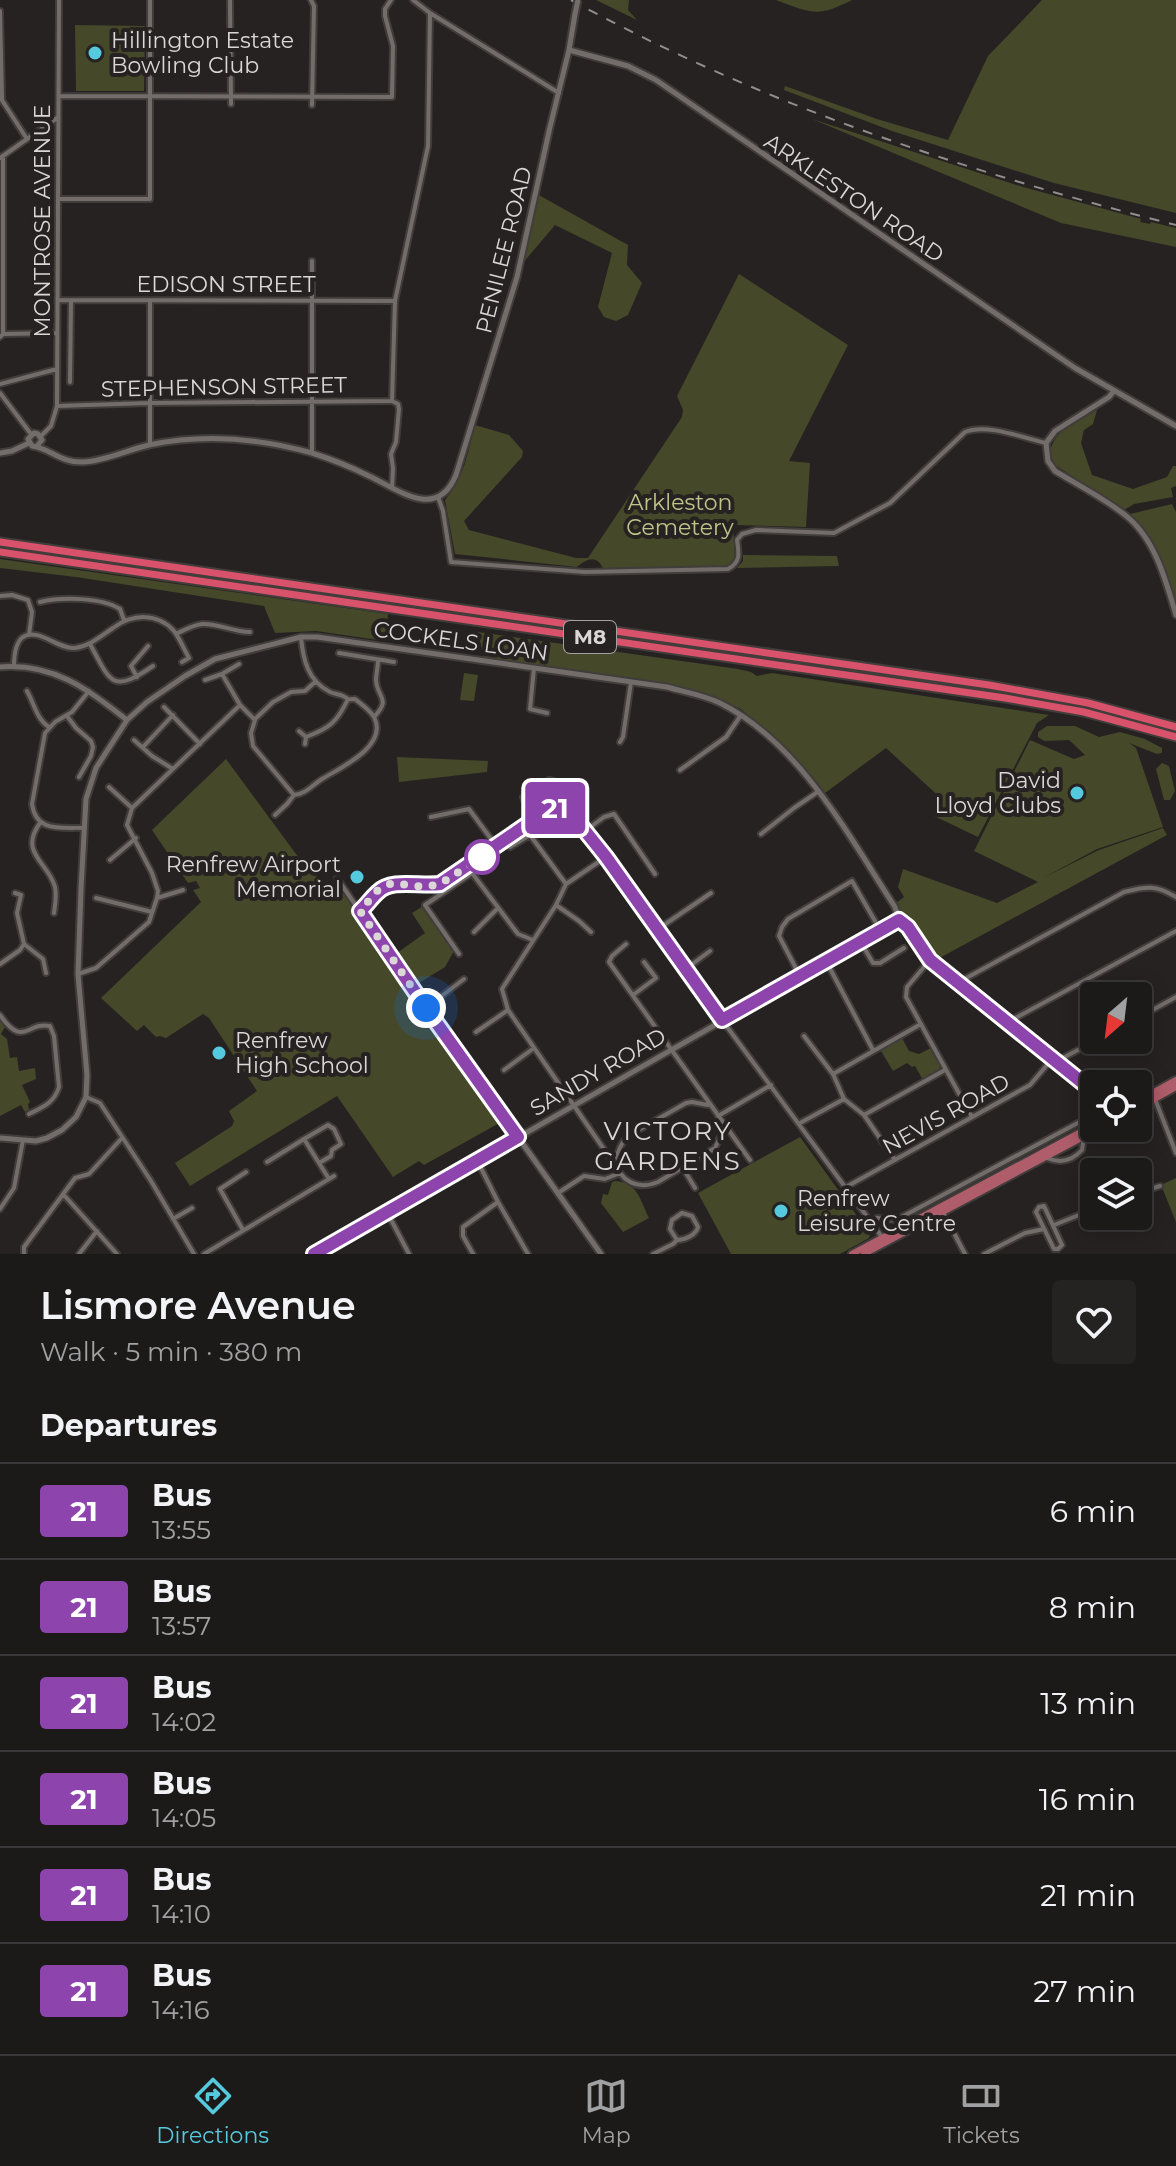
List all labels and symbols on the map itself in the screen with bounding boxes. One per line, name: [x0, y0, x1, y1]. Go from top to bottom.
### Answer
place label: Hillington Estate Bowling Club: [111, 27, 294, 79]
marker: Hillington Estate Bowling Club: [86, 44, 104, 62]
street label: MONTROSE AVENUE: [29, 104, 56, 338]
street label: ARKLESTON ROAD: [759, 128, 949, 268]
street label: PENILEE ROAD: [470, 164, 538, 336]
street label: EDISON STREET: [136, 271, 316, 298]
street label: STEPHENSON STREET: [101, 371, 348, 403]
park label: Arkleston Cemetery: [626, 489, 734, 541]
street label: COCKELS LOAN: [372, 615, 550, 667]
road number: M8: [564, 621, 616, 653]
place label: David Lloyd Clubs: [934, 767, 1061, 819]
line badge: 21: [519, 782, 591, 834]
marker: David Lloyd Clubs: [1068, 784, 1086, 802]
unlabelled marker: [465, 840, 499, 874]
place label: Renfrew Airport Memorial: [166, 851, 341, 903]
marker: Renfrew Airport Memorial: [348, 868, 366, 886]
north arrow: [1080, 982, 1152, 1054]
your location: [406, 988, 446, 1028]
street label: SANDY ROAD: [525, 1022, 671, 1122]
place label: Renfrew High School: [235, 1027, 369, 1079]
marker: Renfrew High School: [210, 1044, 228, 1062]
street label: NEVIS ROAD: [878, 1068, 1014, 1160]
district label: VICTORY GARDENS: [594, 1115, 742, 1177]
place label: Renfrew Leisure Centre: [797, 1185, 956, 1237]
marker: Renfrew Leisure Centre: [772, 1202, 790, 1220]

